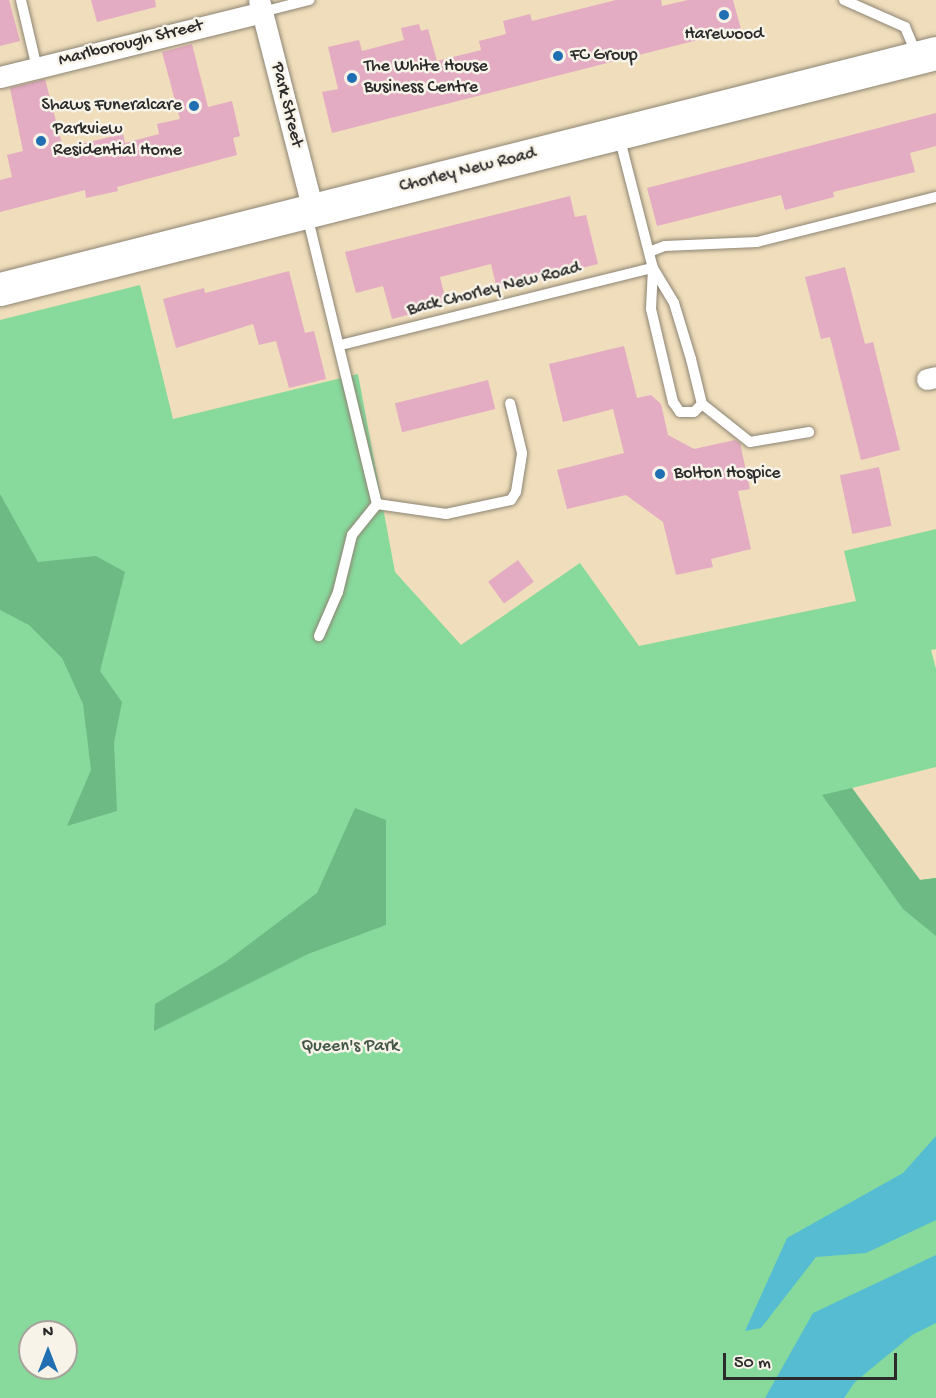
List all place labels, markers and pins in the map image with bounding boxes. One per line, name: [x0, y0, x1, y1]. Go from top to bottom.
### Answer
marker: Harewood: [717, 8, 731, 22]
place label: Harewood: [684, 24, 764, 46]
place label: FC Group: [570, 45, 638, 67]
marker: FC Group: [551, 49, 565, 63]
place label: The White House Business Centre: [364, 57, 488, 100]
marker: The White House Business Centre: [345, 71, 359, 85]
place label: Shaws Funeralcare: [42, 95, 182, 117]
marker: Shaws Funeralcare: [187, 99, 201, 113]
place label: Parkview Residential Home: [53, 120, 182, 162]
marker: Parkview Residential Home: [34, 134, 48, 148]
place label: Bolton Hospice: [674, 463, 780, 485]
marker: Bolton Hospice: [651, 465, 669, 483]

